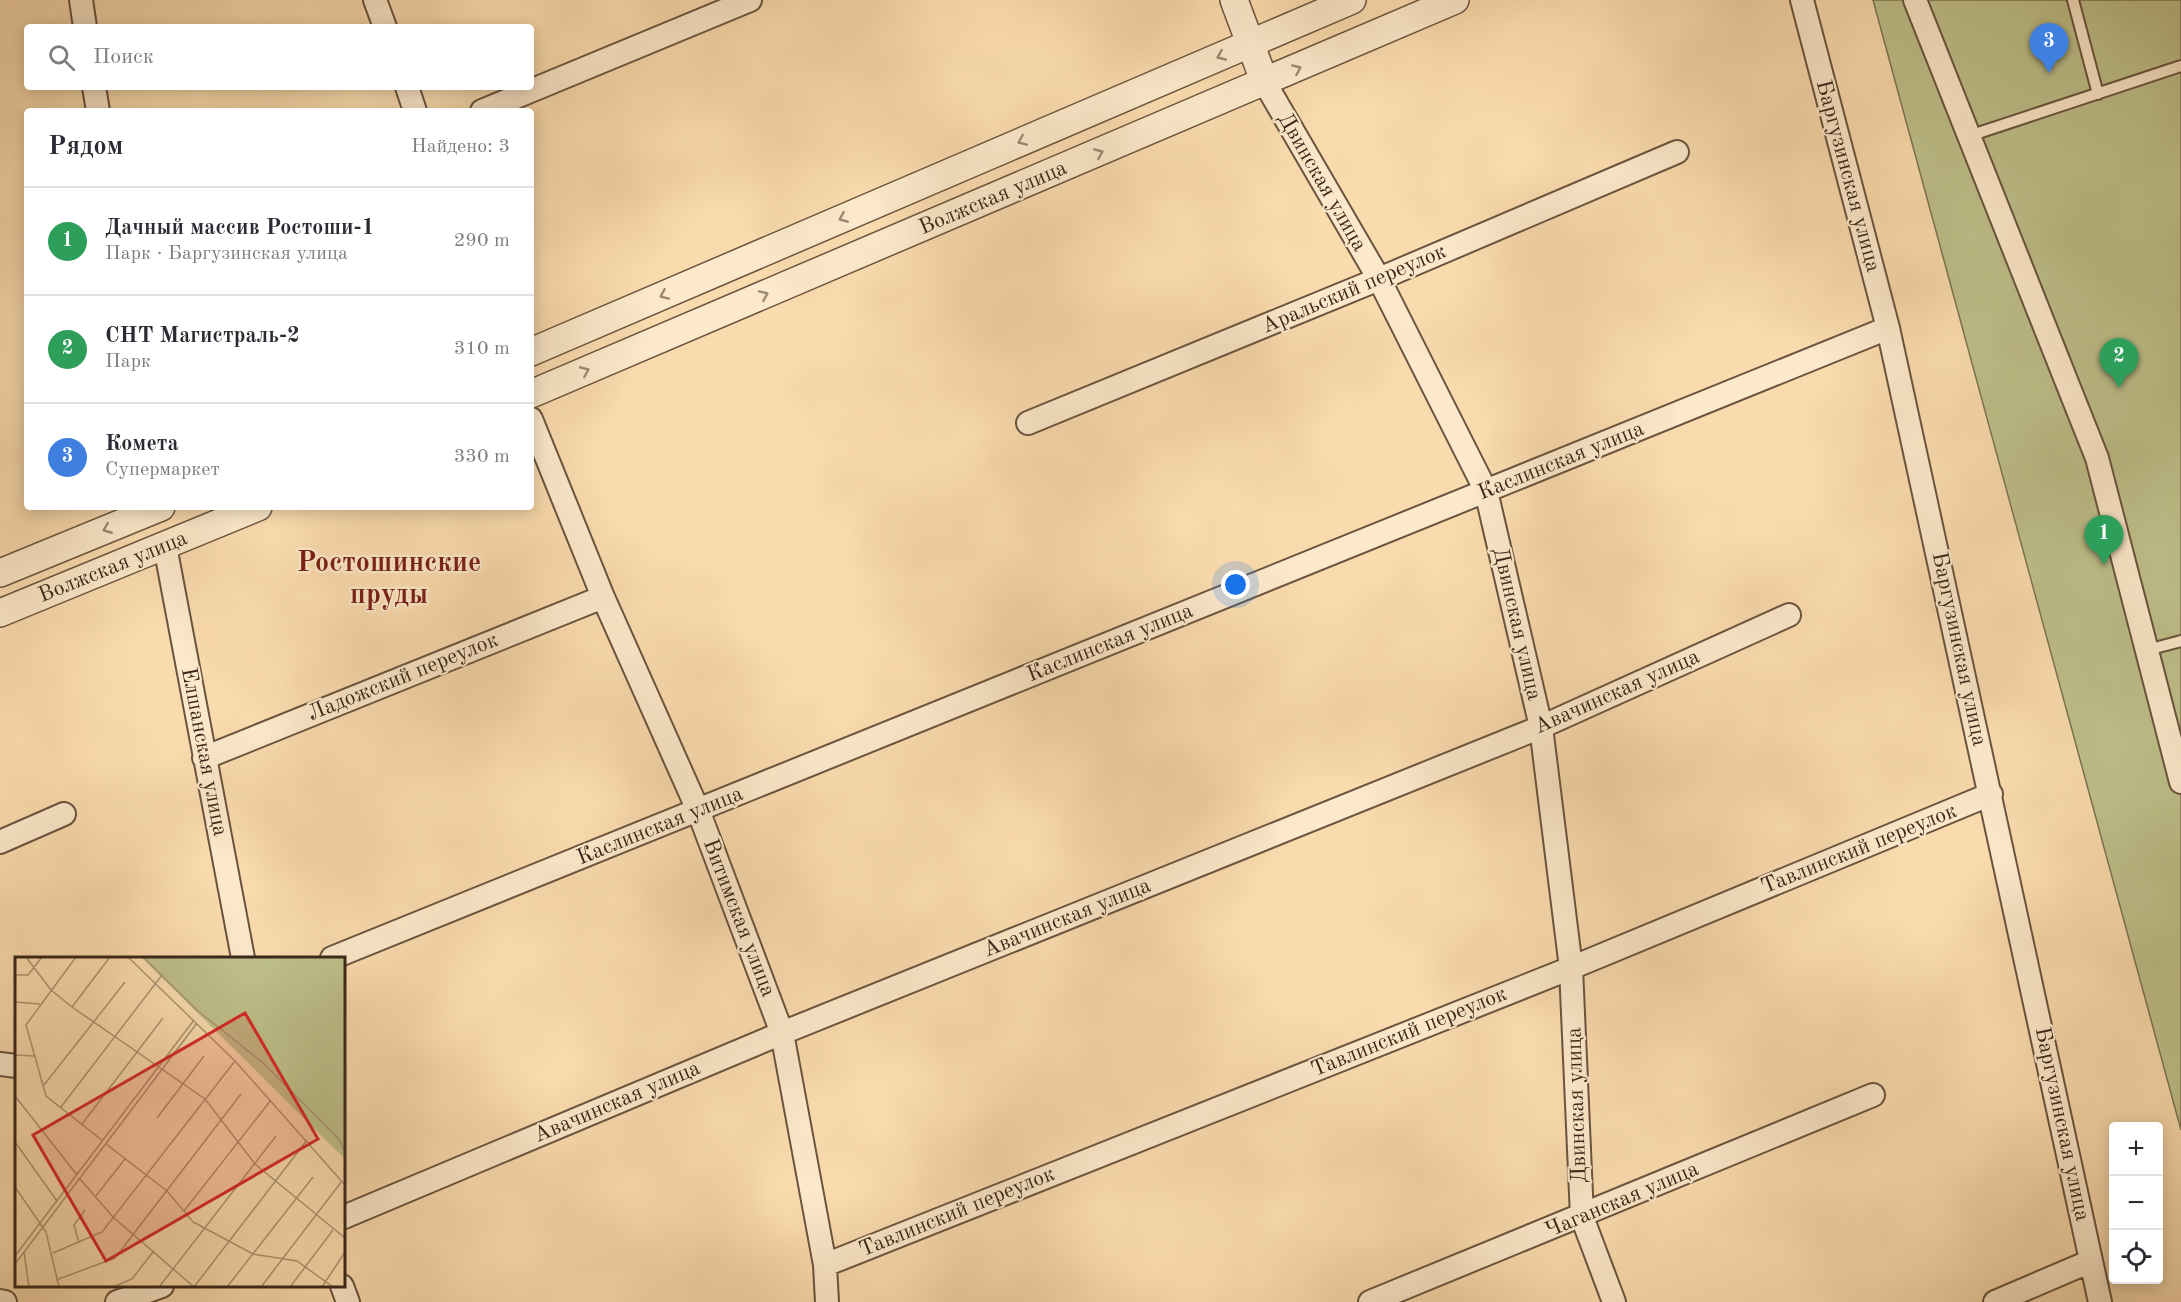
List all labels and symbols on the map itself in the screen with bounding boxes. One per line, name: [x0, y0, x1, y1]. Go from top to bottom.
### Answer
pin: 3: [2030, 23, 2068, 73]
one-way arrow: [1216, 49, 1227, 61]
one-way arrow: [1291, 64, 1302, 76]
street label: Баргузинская улица: [1812, 78, 1884, 275]
street label: Двинская улица: [1273, 109, 1371, 255]
one-way arrow: [1018, 134, 1029, 146]
one-way arrow: [1092, 148, 1103, 160]
street label: Волжская улица: [916, 157, 1070, 239]
one-way arrow: [839, 211, 850, 223]
street label: Аральский переулок: [1259, 240, 1449, 338]
one-way arrow: [659, 288, 670, 300]
one-way arrow: [758, 290, 769, 302]
pin: 2: [2100, 338, 2138, 388]
one-way arrow: [579, 366, 590, 378]
street label: Каслинская улица: [1475, 418, 1647, 504]
pin: 1: [2084, 516, 2124, 565]
one-way arrow: [102, 522, 113, 534]
street label: Волжская улица: [35, 527, 191, 607]
street label: Двинская улица: [1489, 545, 1545, 703]
district label: Ростошинские пруды: [297, 550, 481, 610]
street label: Баргузинская улица: [1928, 550, 1990, 748]
your location: [1221, 570, 1250, 599]
street label: Каслинская улица: [1024, 600, 1196, 686]
street label: Ладожский переулок: [305, 629, 501, 725]
street label: Авачинская улица: [1531, 646, 1703, 738]
street label: Елшанская улица: [177, 666, 231, 838]
street label: Каслинская улица: [574, 783, 746, 869]
street label: Тавлинский переулок: [1758, 800, 1960, 898]
street label: Витимская улица: [699, 836, 779, 1000]
street label: Авачинская улица: [980, 874, 1154, 962]
inset map: [15, 957, 345, 1287]
street label: Тавлинский переулок: [1308, 983, 1510, 1081]
street label: Баргузинская улица: [2031, 1025, 2093, 1223]
street label: Двинская улица: [1563, 1026, 1591, 1183]
street label: Авачинская улица: [531, 1057, 704, 1147]
street label: Чаганская улица: [1542, 1158, 1702, 1242]
street label: Тавлинский переулок: [856, 1163, 1058, 1261]

